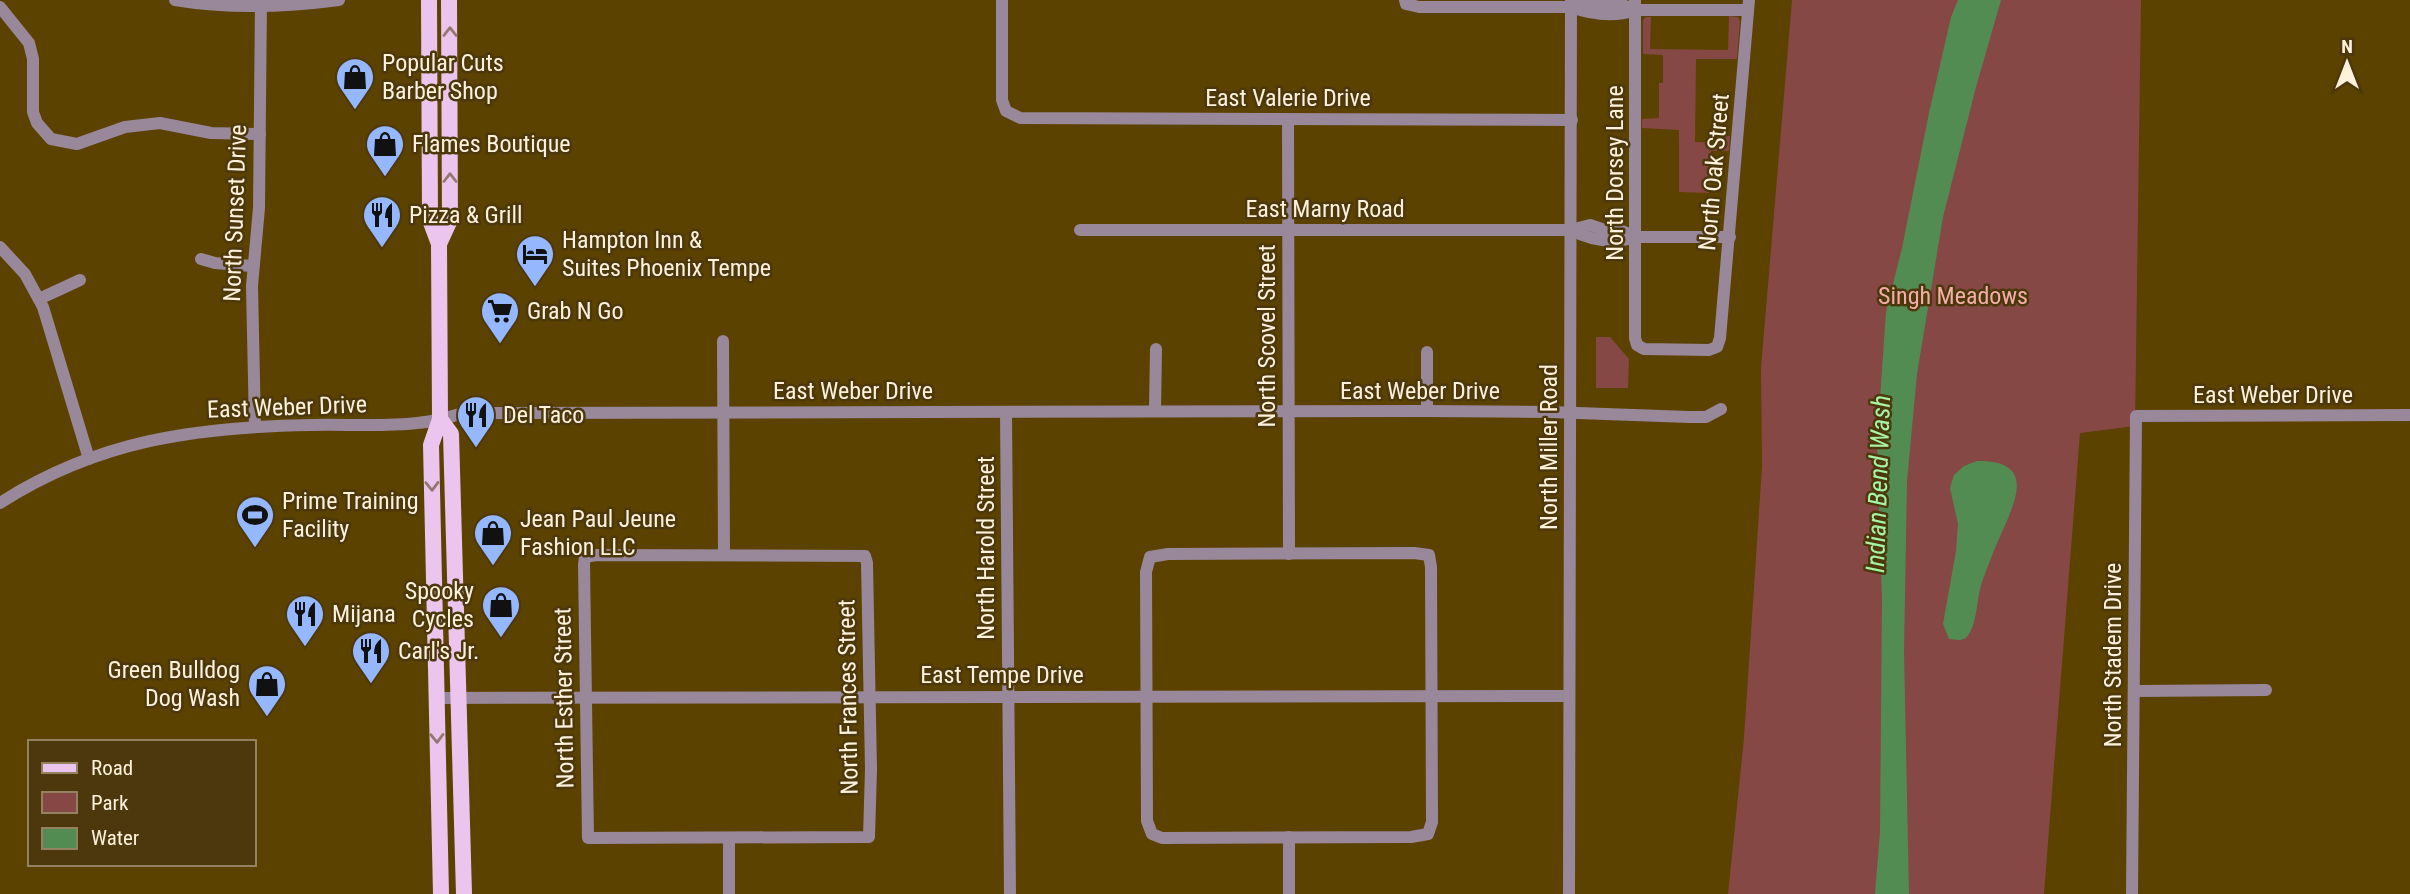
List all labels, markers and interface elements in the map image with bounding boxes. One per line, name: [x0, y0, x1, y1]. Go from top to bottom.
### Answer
one-way arrow: [442, 26, 457, 37]
north arrow: [2312, 28, 2382, 98]
text: N: [2341, 35, 2353, 58]
place label: Popular Cuts Barber Shop: [382, 49, 504, 105]
shop icon: Popular Cuts Barber Shop: [334, 56, 376, 111]
street label: East Valerie Drive: [1205, 84, 1371, 112]
street label: North Dorsey Lane: [1601, 85, 1629, 261]
street label: North Oak Street: [1693, 92, 1735, 252]
shop icon: Flames Boutique: [364, 123, 406, 178]
street label: North Sunset Drive: [218, 124, 252, 302]
place label: Flames Boutique: [412, 130, 571, 158]
one-way arrow: [442, 172, 458, 182]
restaurant icon: Pizza & Grill: [361, 194, 403, 249]
street label: East Marny Road: [1245, 195, 1405, 223]
place label: Pizza & Grill: [409, 201, 522, 229]
place label: Hampton Inn & Suites Phoenix Tempe: [562, 226, 771, 282]
hotel icon: Hampton Inn & Suites Phoenix Tempe: [514, 233, 556, 288]
street label: North Scovel Street: [1253, 244, 1281, 428]
park label: Singh Meadows: [1878, 282, 2028, 310]
supermarket icon: Grab N Go: [479, 290, 521, 345]
place label: Grab N Go: [527, 297, 623, 325]
street label: North Miller Road: [1535, 364, 1563, 530]
street label: East Weber Drive: [773, 377, 933, 405]
street label: East Weber Drive: [1340, 377, 1500, 405]
street label: East Weber Drive: [2193, 381, 2353, 409]
street label: East Weber Drive: [207, 390, 367, 424]
restaurant icon: Del Taco: [455, 394, 497, 449]
water label: Indian Bend Wash: [1860, 395, 1896, 573]
place label: Del Taco: [503, 401, 584, 429]
street label: North Harold Street: [972, 456, 1000, 640]
one-way arrow: [424, 482, 440, 492]
place label: Prime Training Facility: [282, 487, 419, 543]
sports icon: Prime Training Facility: [234, 494, 276, 549]
place label: Jean Paul Jeune Fashion LLC: [520, 505, 676, 561]
shop icon: Jean Paul Jeune Fashion LLC: [472, 512, 514, 567]
street label: North Stadem Drive: [2099, 563, 2127, 747]
place label: Spooky Cycles: [405, 577, 474, 633]
shop icon: Spooky Cycles: [480, 584, 522, 639]
restaurant icon: Mijana: [284, 593, 326, 648]
street label: North Frances Street: [832, 599, 864, 795]
place label: Mijana: [332, 600, 396, 628]
street label: North Esther Street: [548, 607, 580, 789]
restaurant icon: Carl's Jr.: [350, 630, 392, 685]
place label: Carl's Jr.: [398, 637, 479, 665]
place label: Green Bulldog Dog Wash: [108, 656, 240, 712]
street label: East Tempe Drive: [920, 661, 1084, 689]
shop icon: Green Bulldog Dog Wash: [246, 663, 288, 718]
one-way arrow: [429, 734, 445, 744]
legend: [28, 740, 256, 866]
text: Road: [91, 756, 133, 780]
text: Park: [91, 791, 129, 815]
text: Water: [91, 826, 139, 850]

